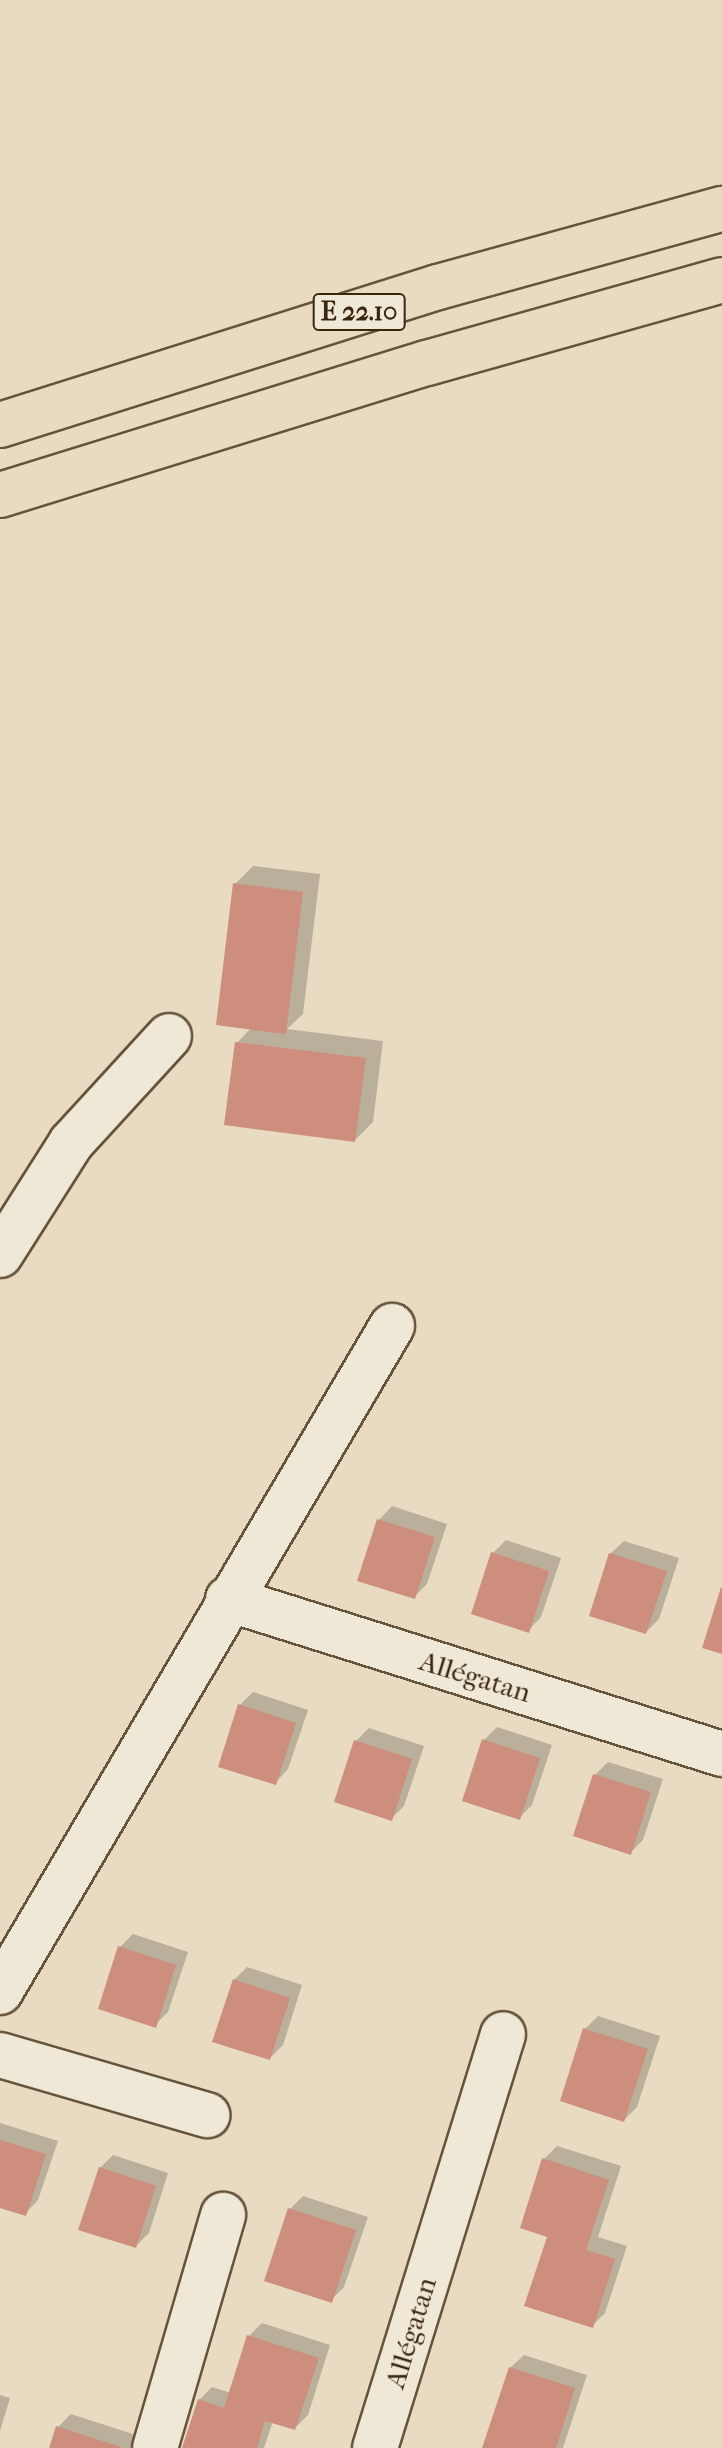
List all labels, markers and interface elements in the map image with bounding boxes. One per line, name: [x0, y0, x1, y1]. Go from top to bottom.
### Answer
road number: E 22.10: [311, 290, 407, 334]
street label: Allégatan: [415, 1644, 535, 1710]
street label: Allégatan: [378, 2273, 444, 2393]

